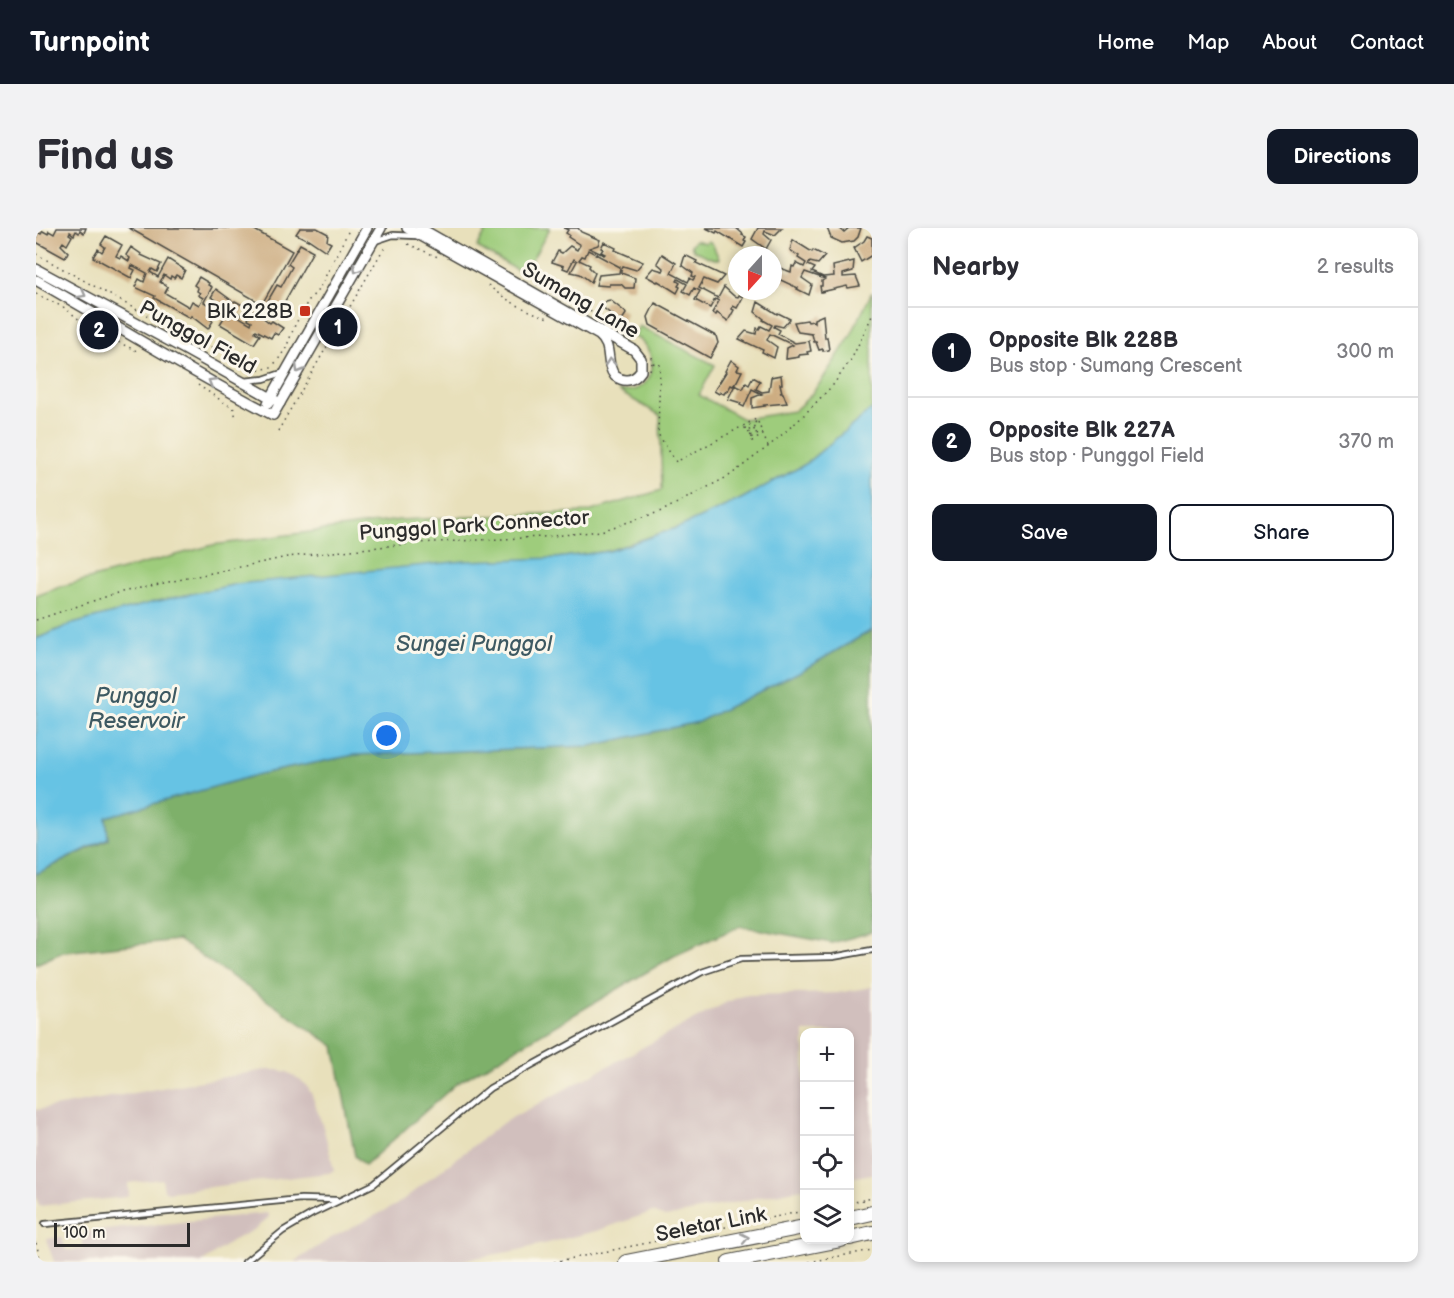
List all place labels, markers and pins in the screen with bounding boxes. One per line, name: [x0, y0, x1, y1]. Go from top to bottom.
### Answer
place label: Blk 228B: [207, 299, 293, 324]
marker: Blk 228B: [298, 304, 312, 318]
pin: 1: [318, 304, 358, 350]
pin: 2: [80, 308, 118, 352]

